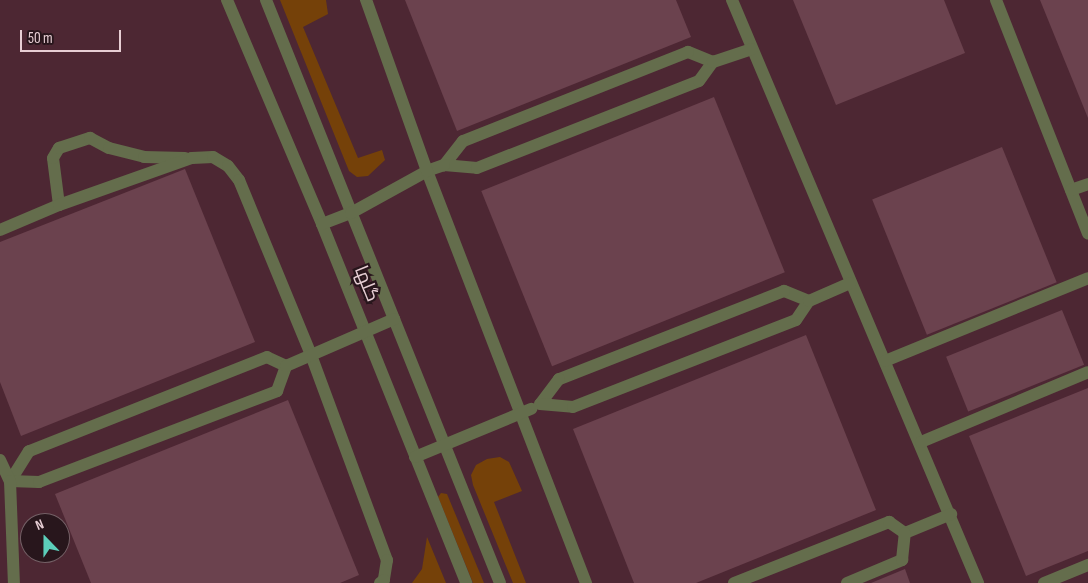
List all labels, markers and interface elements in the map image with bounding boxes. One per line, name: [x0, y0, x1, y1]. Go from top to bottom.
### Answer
scale bar: [22, 20, 124, 52]
text: 50 m: [28, 29, 53, 48]
street label: گلها: [349, 263, 383, 305]
north arrow: [20, 513, 70, 563]
text: N: [33, 515, 46, 534]

